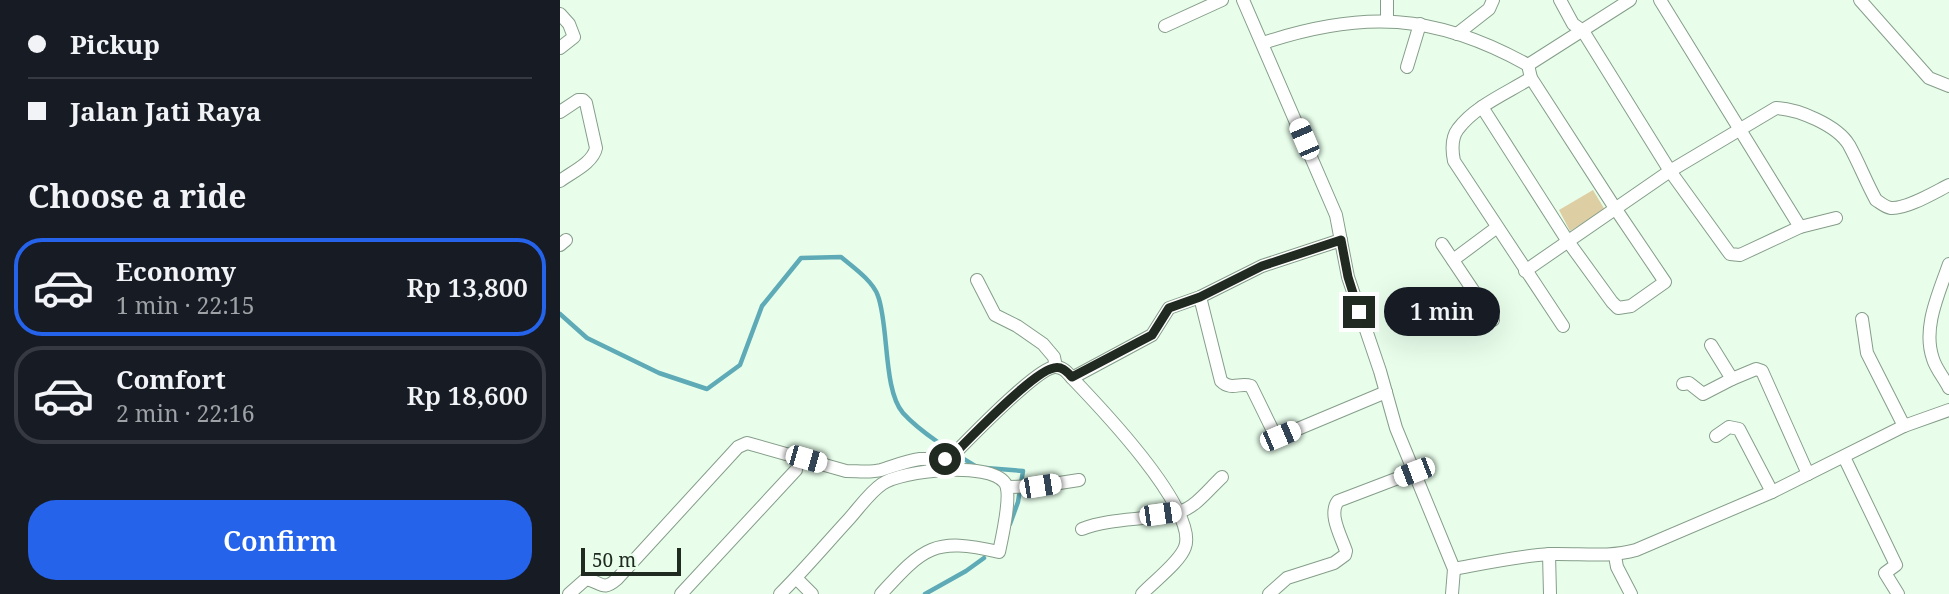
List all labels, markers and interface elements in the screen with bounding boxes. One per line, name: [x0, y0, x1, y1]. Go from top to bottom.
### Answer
text: Pickup: [70, 26, 160, 62]
text: Jalan Jati Raya: [70, 93, 261, 129]
car: [1287, 116, 1322, 162]
text: Choose a ride: [28, 174, 247, 217]
text: Economy: [116, 253, 236, 289]
icon: car: [32, 256, 95, 319]
text: Rp 13,800: [406, 269, 528, 305]
callout: 1 min: [1384, 288, 1499, 336]
text: 1 min · 22:15: [116, 289, 254, 321]
text: 1 min: [1410, 295, 1474, 327]
route end: [1343, 296, 1375, 328]
text: Comfort: [116, 361, 226, 397]
icon: car: [32, 364, 95, 427]
text: Rp 18,600: [406, 377, 528, 413]
text: 2 min · 22:16: [116, 397, 254, 429]
car: [1257, 418, 1304, 454]
car: [783, 443, 830, 475]
route start: [929, 443, 961, 475]
car: [1391, 455, 1438, 489]
car: [1018, 472, 1063, 500]
button: Confirm: [28, 500, 532, 580]
car: [1138, 501, 1183, 527]
scale bar: [581, 545, 681, 577]
text: 50 m: [592, 547, 636, 573]

